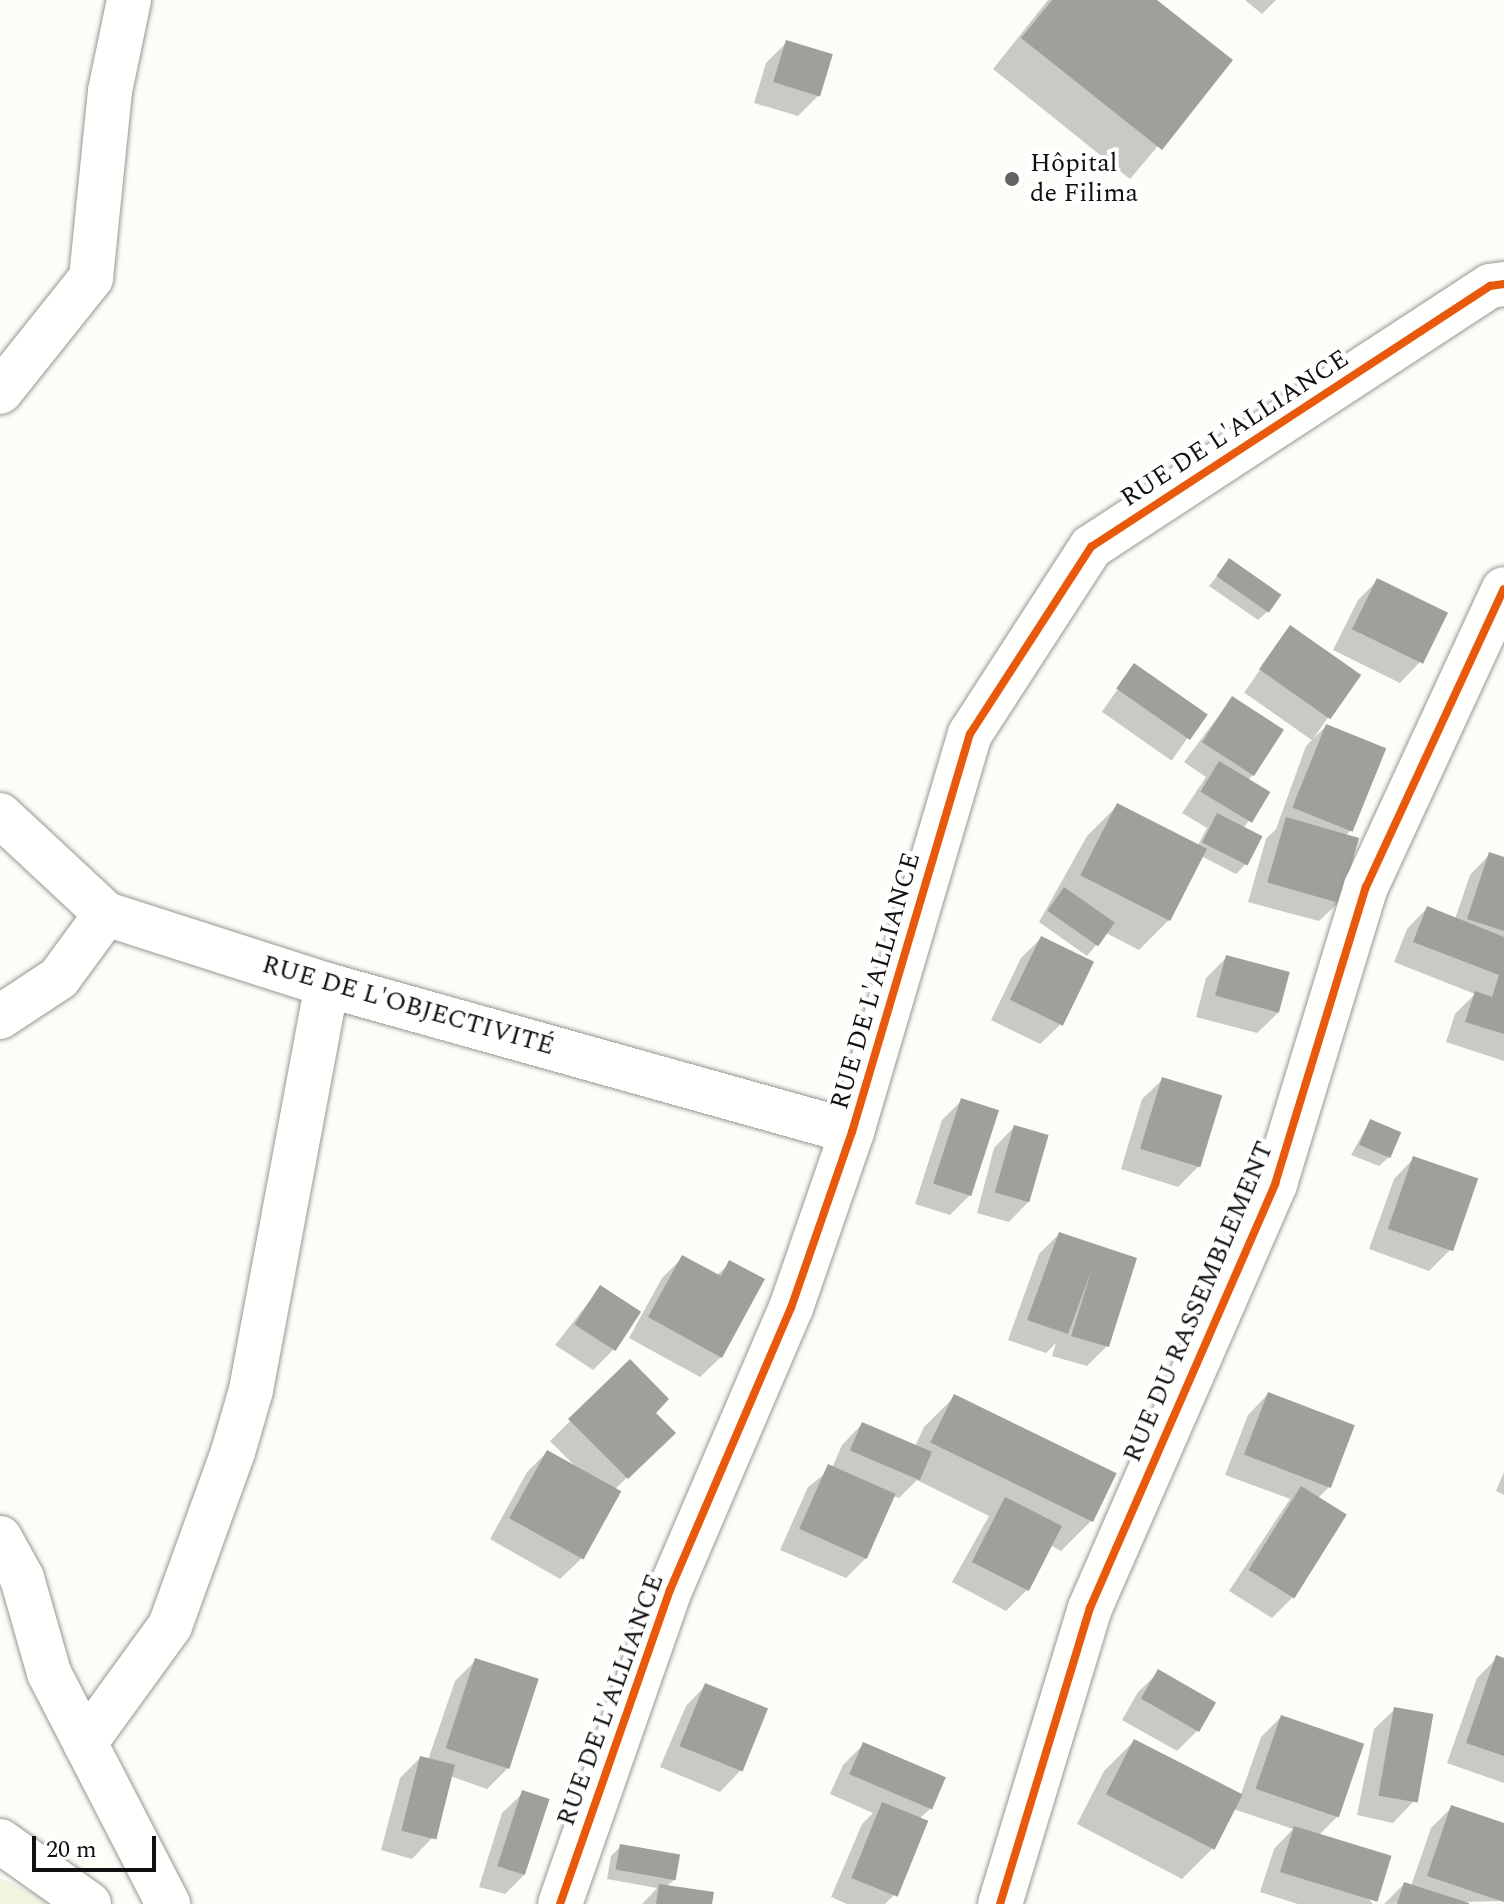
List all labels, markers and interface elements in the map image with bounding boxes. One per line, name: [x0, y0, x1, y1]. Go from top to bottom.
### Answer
place label: Hôpital de Filima: [1030, 148, 1138, 210]
marker: Hôpital de Filima: [1001, 168, 1023, 190]
street label: RUE DE L'ALLIANCE: [1115, 344, 1355, 514]
street label: RUE DE L'ALLIANCE: [824, 849, 928, 1113]
street label: RUE DE L'OBJECTIVITÉ: [258, 949, 558, 1063]
street label: RUE DU RASSEMBLEMENT: [1117, 1137, 1281, 1467]
street label: RUE DE L'ALLIANCE: [551, 1570, 671, 1830]
scale bar: [36, 1820, 160, 1870]
text: 20 m: [46, 1832, 97, 1868]

